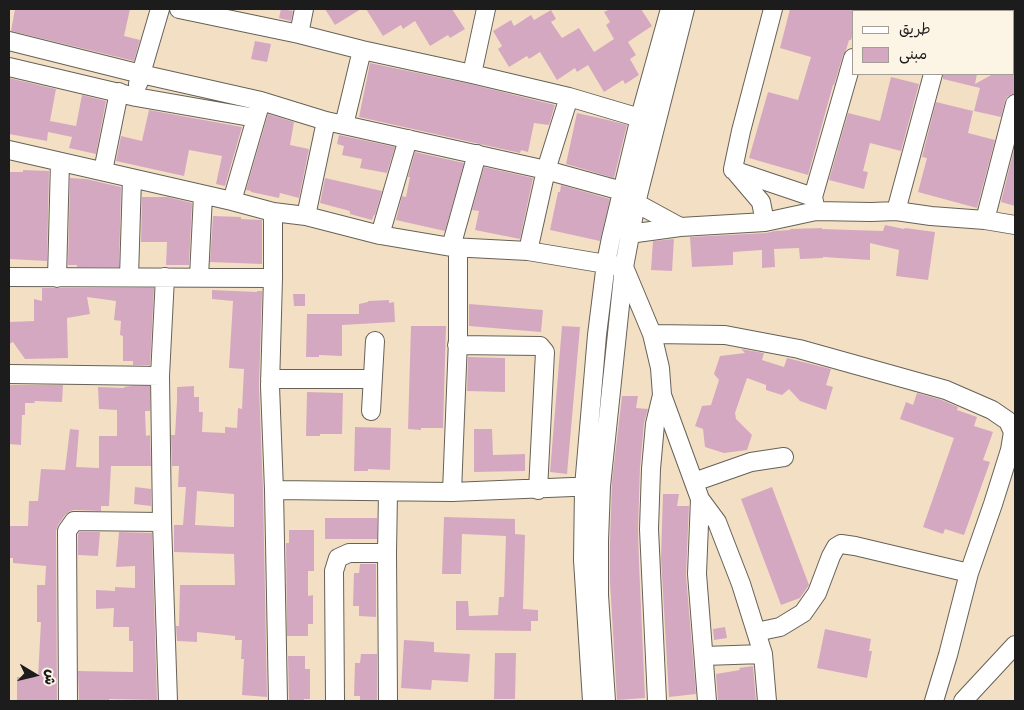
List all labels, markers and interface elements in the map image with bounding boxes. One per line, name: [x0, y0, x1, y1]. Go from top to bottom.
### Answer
legend: [852, 10, 1014, 75]
text: طريق: [899, 18, 931, 42]
text: مبنى: [899, 43, 927, 67]
north arrow: [10, 650, 60, 700]
text: ش: [38, 668, 62, 687]

